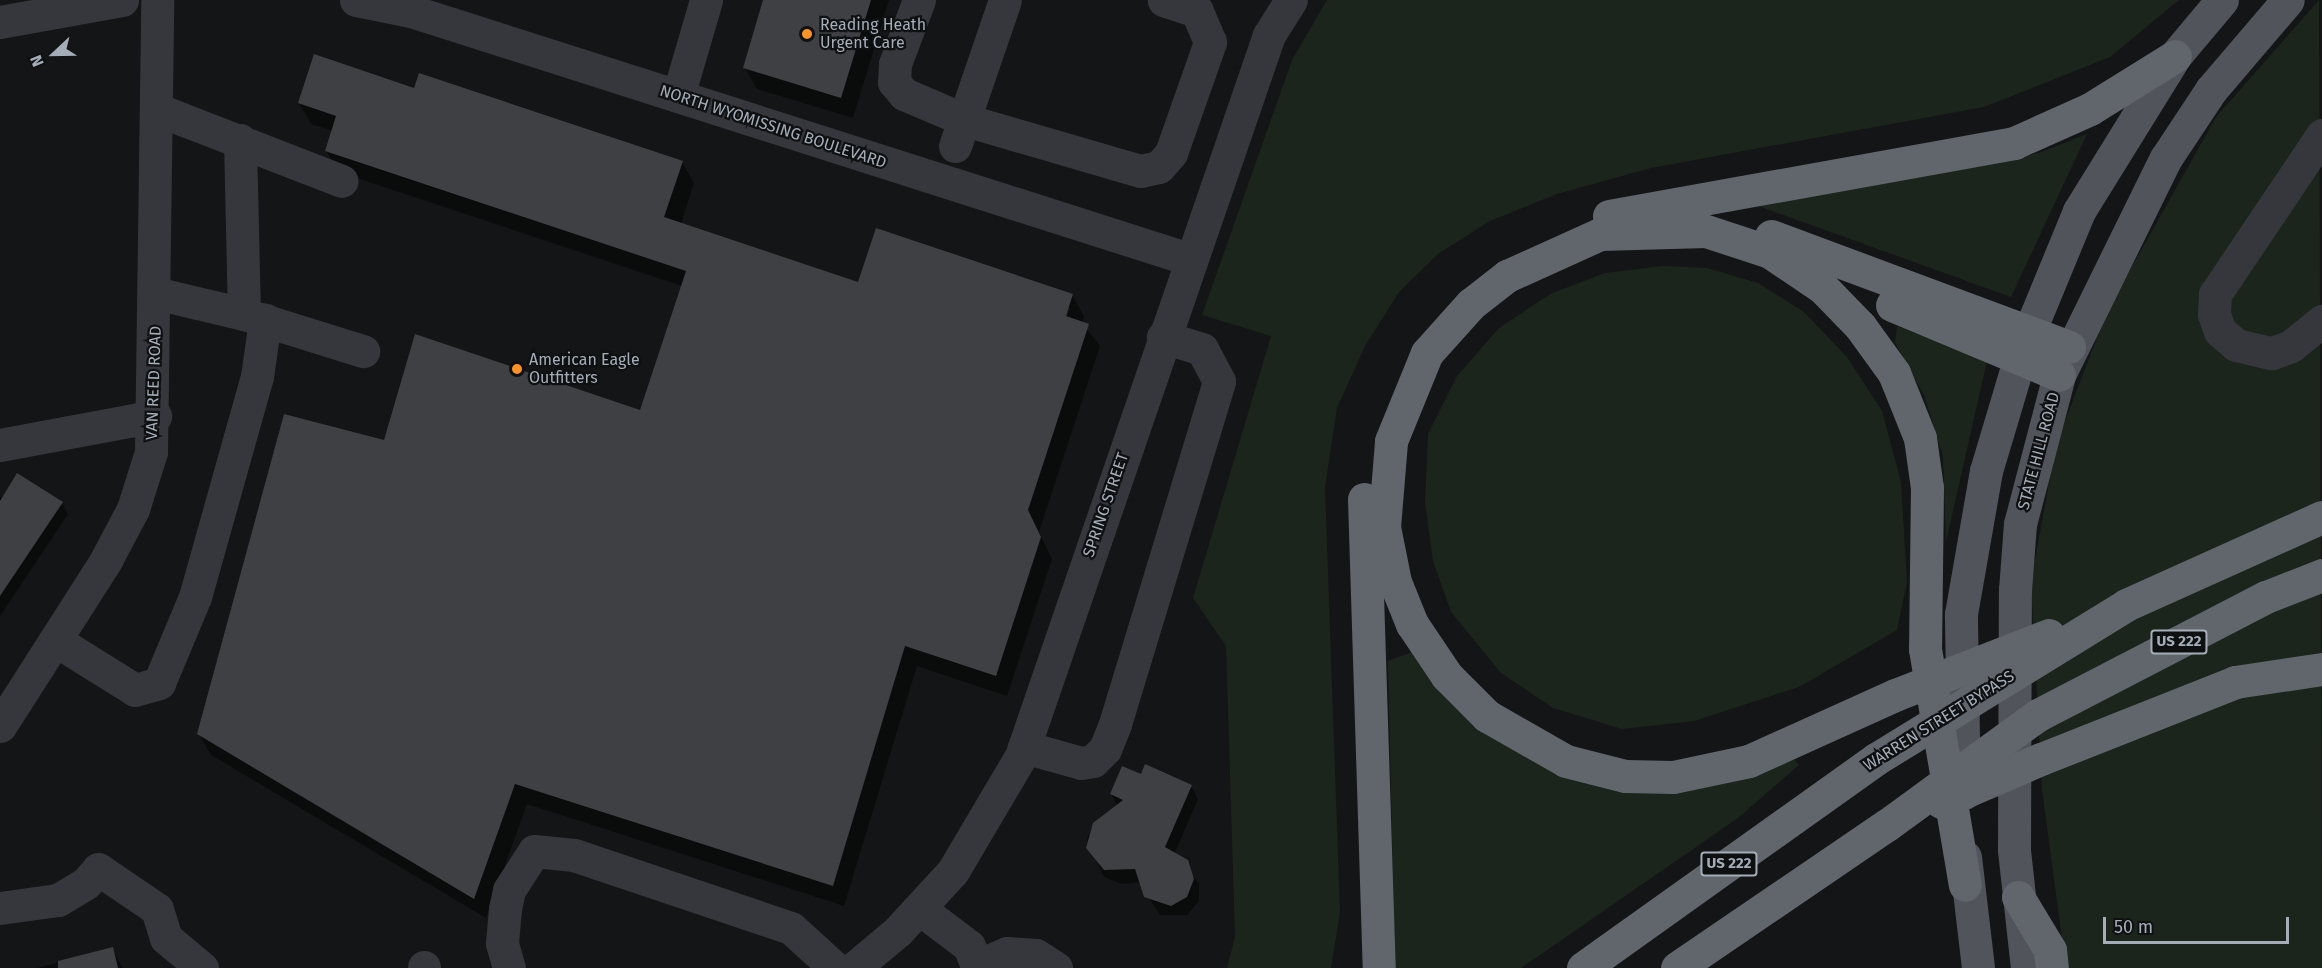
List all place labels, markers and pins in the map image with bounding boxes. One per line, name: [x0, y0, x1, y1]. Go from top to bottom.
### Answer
place label: Reading Heath Urgent Care: [820, 15, 926, 53]
marker: Reading Heath Urgent Care: [798, 25, 816, 43]
place label: American Eagle Outfitters: [529, 350, 640, 388]
marker: American Eagle Outfitters: [510, 362, 524, 376]

